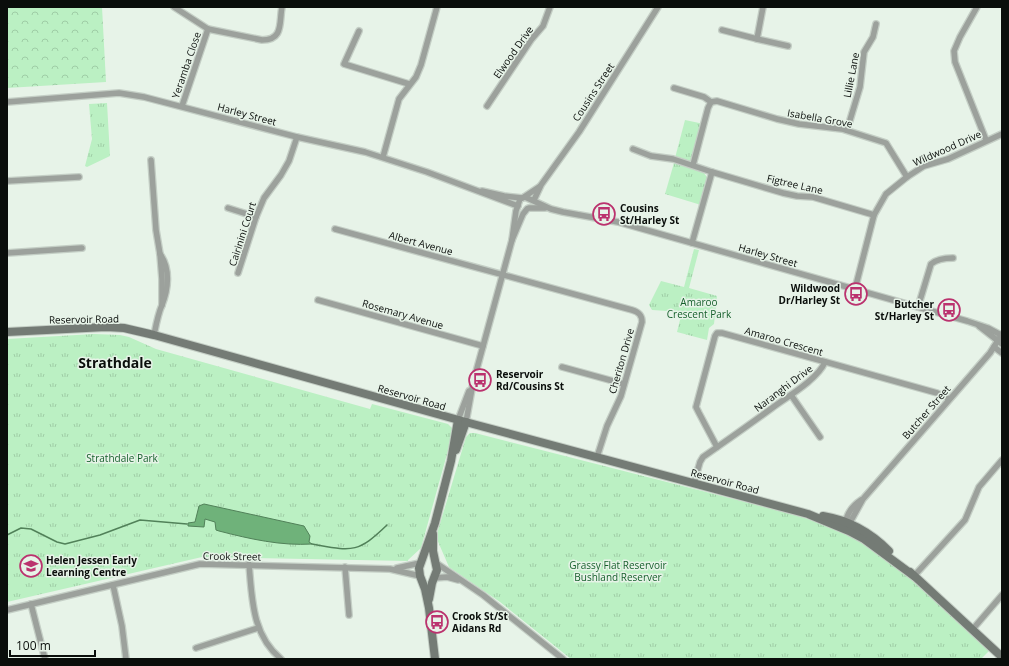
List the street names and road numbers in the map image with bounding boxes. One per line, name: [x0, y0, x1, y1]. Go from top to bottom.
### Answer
street label: Elwood Drive: [490, 23, 536, 81]
street label: Yeramba Close: [168, 29, 204, 100]
street label: Lillie Lane: [840, 51, 862, 99]
street label: Cousins Street: [569, 60, 617, 124]
street label: Harley Street: [216, 99, 279, 129]
street label: Isabella Grove: [786, 105, 854, 131]
street label: Wildwood Drive: [911, 127, 984, 169]
street label: Figtree Lane: [766, 171, 825, 197]
street label: Cairinini Court: [225, 200, 259, 268]
street label: Albert Avenue: [387, 228, 455, 258]
street label: Harley Street: [737, 240, 800, 270]
street label: Rosemary Avenue: [361, 296, 446, 332]
street label: Reservoir Road: [49, 311, 119, 327]
street label: Amaroo Crescent: [743, 323, 825, 359]
street label: Cheriton Drive: [605, 326, 637, 395]
street label: Naranghi Drive: [751, 361, 815, 415]
street label: Reservoir Road: [376, 381, 448, 413]
street label: Butcher Street: [899, 382, 954, 442]
street label: Reservoir Road: [689, 465, 761, 497]
street label: Crook Street: [203, 548, 262, 564]

